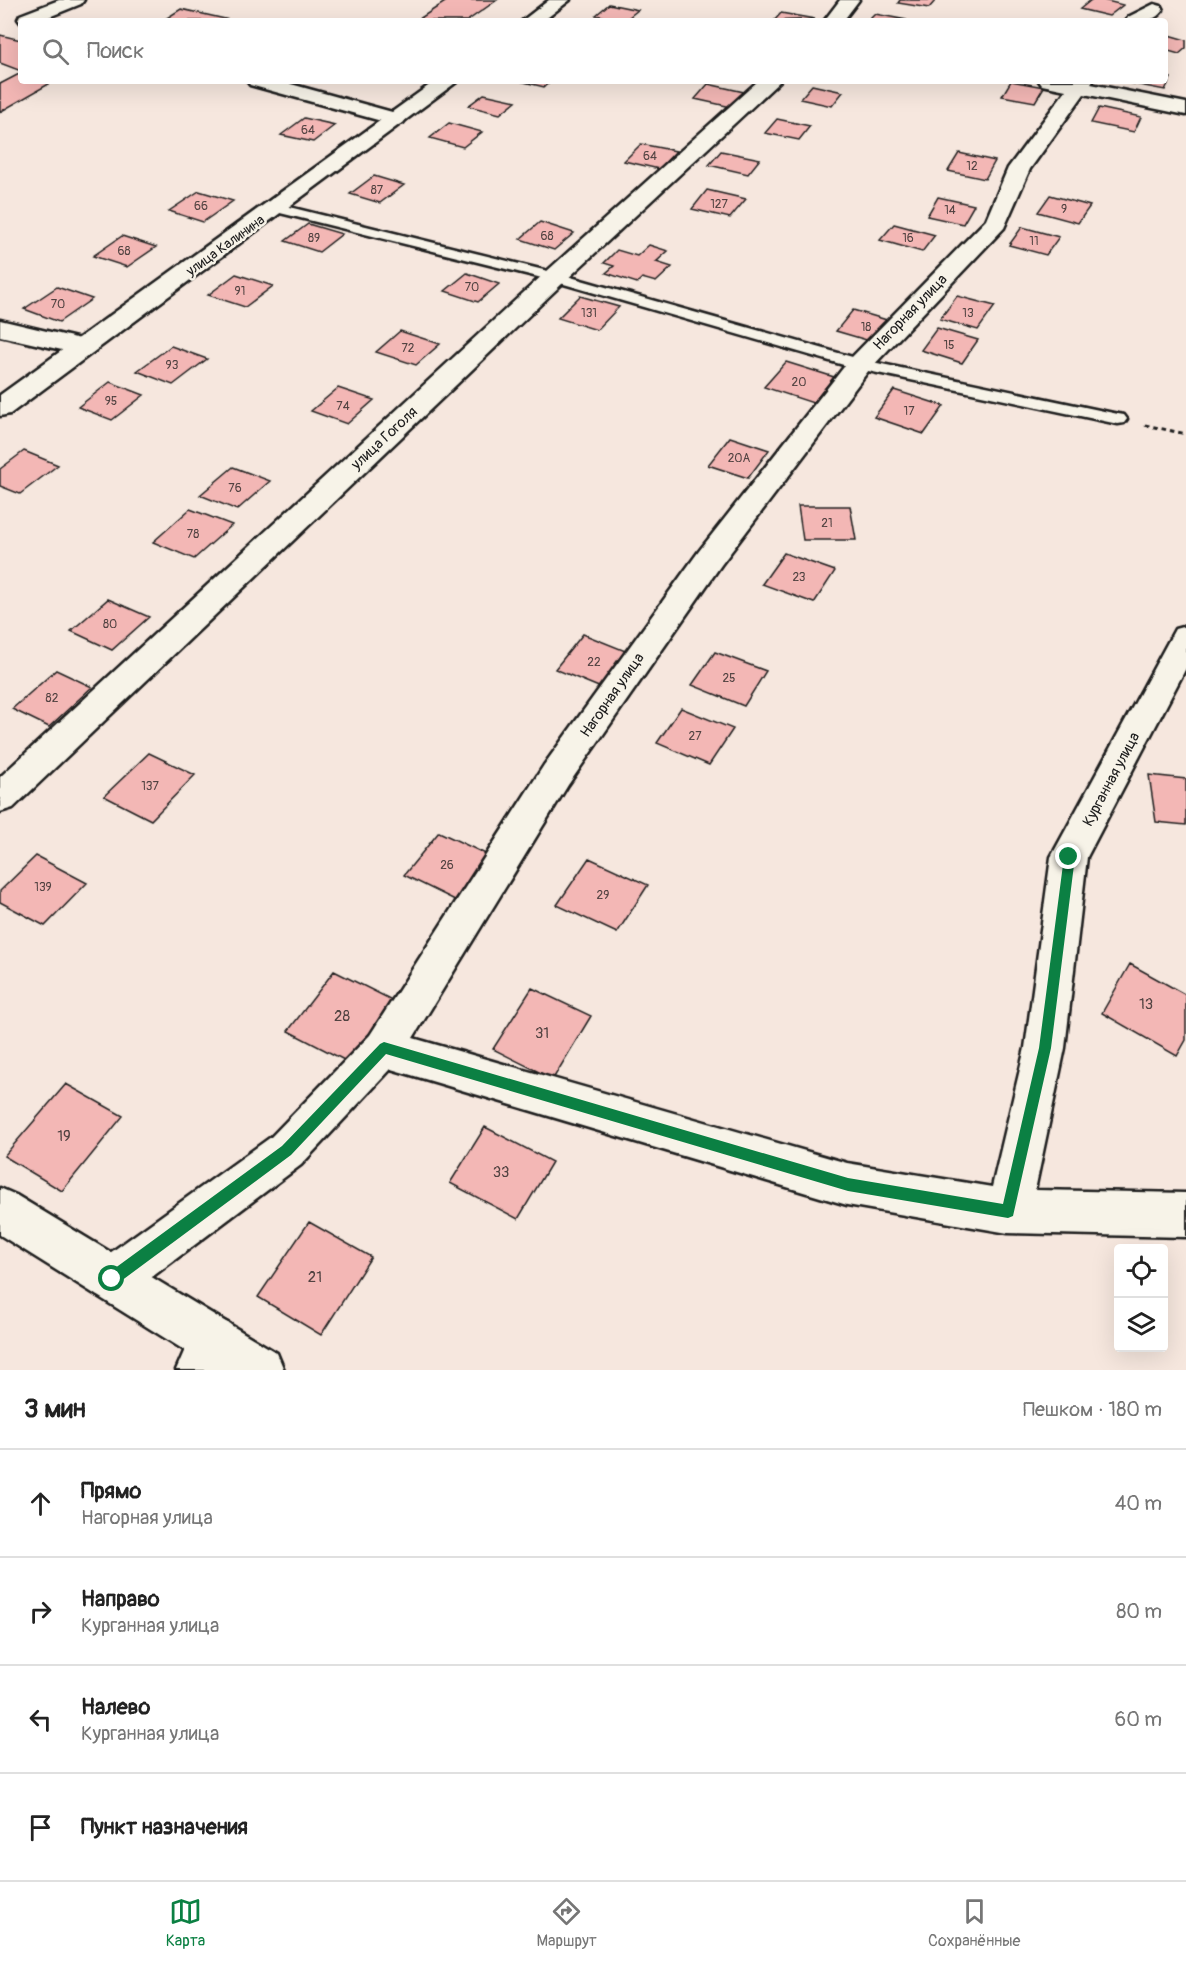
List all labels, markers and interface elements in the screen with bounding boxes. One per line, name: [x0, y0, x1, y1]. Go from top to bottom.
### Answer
search box: [18, 18, 1168, 84]
icon: search: [39, 35, 72, 68]
text: Поиск: [87, 37, 144, 65]
house number: 64: [301, 123, 315, 138]
house number: 64: [643, 149, 657, 164]
house number: 12: [966, 159, 978, 174]
house number: 87: [371, 183, 384, 198]
house number: 127: [710, 197, 729, 212]
house number: 66: [194, 199, 208, 214]
house number: 9: [1061, 202, 1067, 217]
house number: 14: [944, 203, 956, 218]
street label: улица Калинина: [182, 211, 268, 280]
house number: 68: [540, 229, 554, 244]
house number: 89: [308, 231, 320, 246]
house number: 16: [902, 231, 914, 246]
house number: 11: [1029, 234, 1039, 249]
house number: 68: [117, 244, 131, 259]
street label: Нагорная улица: [869, 270, 952, 354]
house number: 70: [465, 280, 479, 295]
house number: 91: [235, 284, 245, 299]
house number: 70: [51, 297, 65, 312]
house number: 131: [581, 306, 597, 321]
house number: 13: [962, 306, 974, 321]
house number: 18: [861, 320, 871, 335]
house number: 15: [943, 338, 955, 353]
house number: 72: [401, 341, 415, 356]
house number: 93: [166, 358, 179, 373]
house number: 20: [792, 375, 806, 390]
house number: 95: [105, 394, 117, 409]
house number: 74: [336, 399, 350, 414]
street label: улица Гоголя: [346, 403, 422, 475]
house number: 17: [903, 404, 915, 419]
house number: 20А: [728, 451, 751, 466]
house number: 76: [228, 481, 242, 496]
house number: 21: [821, 516, 833, 531]
house number: 78: [187, 527, 199, 542]
house number: 23: [792, 570, 806, 585]
house number: 80: [103, 617, 117, 632]
street label: Нагорная улица: [576, 649, 649, 741]
house number: 22: [587, 655, 601, 670]
house number: 25: [722, 671, 736, 686]
house number: 82: [46, 691, 59, 706]
house number: 27: [688, 729, 702, 744]
street label: Курганная улица: [1079, 729, 1144, 830]
house number: 137: [141, 779, 160, 794]
route end: [1055, 843, 1081, 869]
house number: 26: [440, 858, 454, 873]
house number: 139: [34, 880, 52, 895]
house number: 29: [597, 888, 609, 903]
house number: 13: [1139, 995, 1153, 1014]
house number: 28: [334, 1007, 350, 1026]
house number: 31: [535, 1024, 549, 1043]
house number: 19: [57, 1127, 71, 1146]
house number: 33: [493, 1163, 509, 1182]
map controls: [1114, 1244, 1168, 1352]
button: locate: [1114, 1244, 1168, 1298]
route start: [98, 1265, 124, 1291]
house number: 21: [308, 1268, 322, 1287]
button: layers: [1114, 1298, 1168, 1352]
text: 3 мин: [24, 1393, 86, 1425]
text: Пешком · 180 m: [1023, 1397, 1162, 1422]
text: Прямо: [81, 1477, 141, 1505]
icon: ahead: [24, 1487, 57, 1520]
text: 40 m: [1115, 1491, 1162, 1516]
text: Нагорная улица: [81, 1505, 213, 1530]
text: Направо: [81, 1585, 160, 1613]
icon: right: [24, 1595, 57, 1628]
text: 80 m: [1116, 1599, 1162, 1624]
text: Курганная улица: [81, 1613, 219, 1638]
text: Налево: [81, 1693, 150, 1721]
icon: left: [24, 1703, 57, 1736]
text: 60 m: [1115, 1707, 1162, 1732]
text: Курганная улица: [81, 1721, 219, 1746]
icon: arrive: [24, 1811, 57, 1844]
text: Пункт назначения: [81, 1813, 248, 1841]
tab: Карта: [166, 1895, 205, 1951]
tab: Маршрут: [537, 1895, 597, 1951]
tab: Сохранённые: [928, 1895, 1020, 1951]

